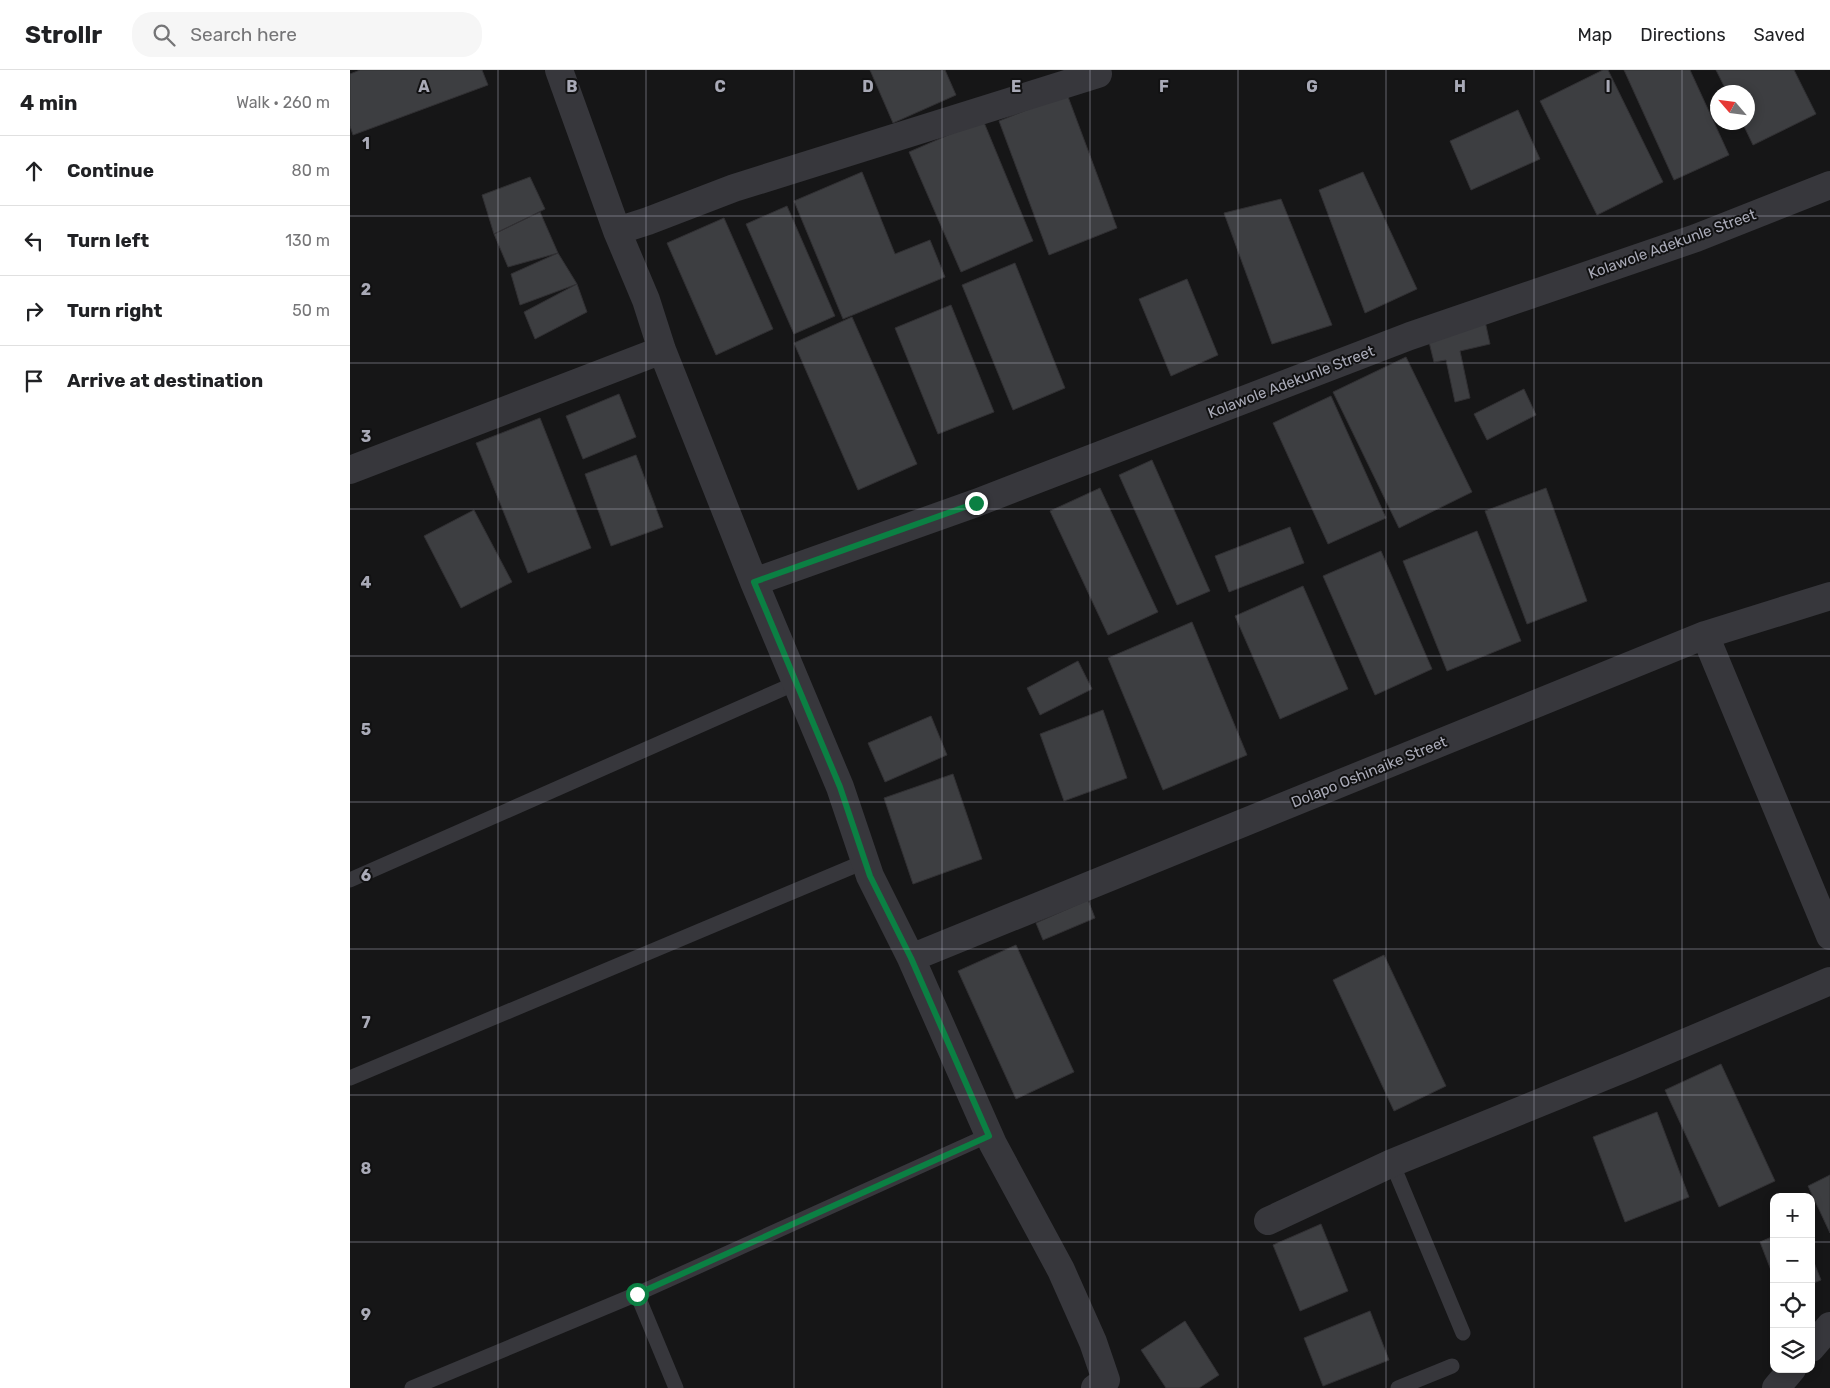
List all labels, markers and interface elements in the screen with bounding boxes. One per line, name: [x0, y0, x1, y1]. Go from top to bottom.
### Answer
search box: [132, 12, 482, 57]
text: Strollr: [25, 21, 102, 49]
icon: search: [150, 21, 178, 49]
text: Search here: [190, 23, 297, 46]
text: Map: [1577, 24, 1612, 46]
text: Directions: [1640, 24, 1726, 46]
text: Saved: [1754, 24, 1805, 46]
text: A: [418, 77, 430, 96]
text: B: [566, 77, 578, 96]
text: C: [714, 77, 726, 96]
text: D: [862, 77, 874, 96]
text: E: [1011, 77, 1021, 96]
text: F: [1159, 77, 1169, 96]
text: G: [1306, 77, 1318, 96]
text: H: [1454, 77, 1466, 96]
text: I: [1605, 77, 1611, 96]
north arrow: [1710, 85, 1755, 130]
text: 4 min: [20, 90, 78, 115]
text: Walk · 260 m: [236, 93, 330, 112]
text: 1: [362, 134, 370, 153]
icon: ahead: [20, 157, 48, 185]
text: Continue: [67, 159, 154, 182]
text: 80 m: [292, 161, 330, 180]
street label: Kolawole Adekunle Street: [1586, 205, 1758, 283]
icon: left: [20, 227, 48, 255]
text: Turn left: [67, 229, 149, 252]
text: 130 m: [285, 231, 330, 250]
text: 2: [361, 280, 371, 299]
icon: right: [20, 297, 48, 325]
text: Turn right: [67, 299, 162, 322]
text: 50 m: [292, 301, 330, 320]
street label: Kolawole Adekunle Street: [1205, 342, 1377, 422]
icon: arrive: [20, 367, 48, 395]
text: Arrive at destination: [67, 369, 263, 392]
text: 3: [361, 427, 371, 446]
route end: [965, 492, 988, 515]
text: 4: [361, 573, 372, 592]
text: 5: [361, 720, 371, 739]
street label: Dolapo Oshinaike Street: [1288, 732, 1450, 812]
text: 6: [361, 866, 371, 885]
text: 7: [361, 1013, 371, 1032]
text: 8: [361, 1159, 372, 1178]
map controls: [1770, 1193, 1815, 1373]
button: +: [1770, 1193, 1815, 1238]
button: −: [1770, 1238, 1815, 1283]
route start: [626, 1283, 649, 1306]
button: locate: [1770, 1283, 1815, 1328]
text: 9: [361, 1305, 371, 1324]
button: layers: [1770, 1328, 1815, 1373]

